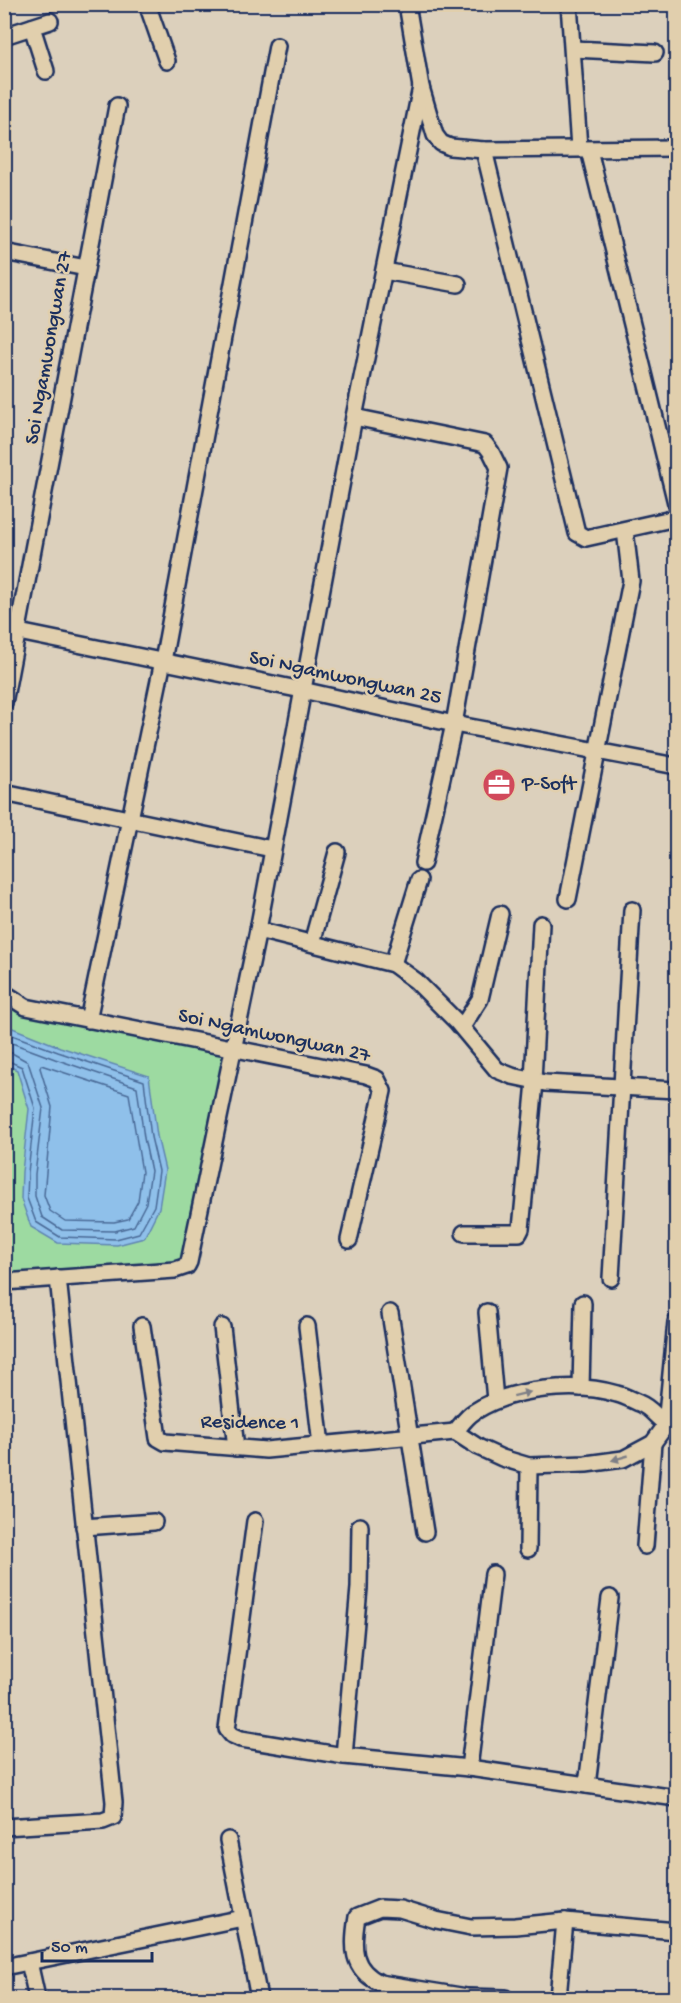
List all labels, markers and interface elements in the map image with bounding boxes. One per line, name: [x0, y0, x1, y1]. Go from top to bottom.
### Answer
street label: Soi Ngamwongwan 27: [21, 248, 79, 446]
street label: Soi Ngamwongwan 25: [247, 646, 443, 712]
office icon: P-Soft: [481, 767, 517, 803]
place label: P-Soft: [521, 773, 578, 798]
street label: Soi Ngamwongwan 27: [176, 1004, 373, 1070]
one-way arrow: [513, 1388, 531, 1398]
street label: Residence 1: [200, 1411, 300, 1437]
one-way arrow: [611, 1453, 629, 1463]
scale bar: [42, 1925, 152, 1963]
text: 50 m: [51, 1938, 88, 1959]

